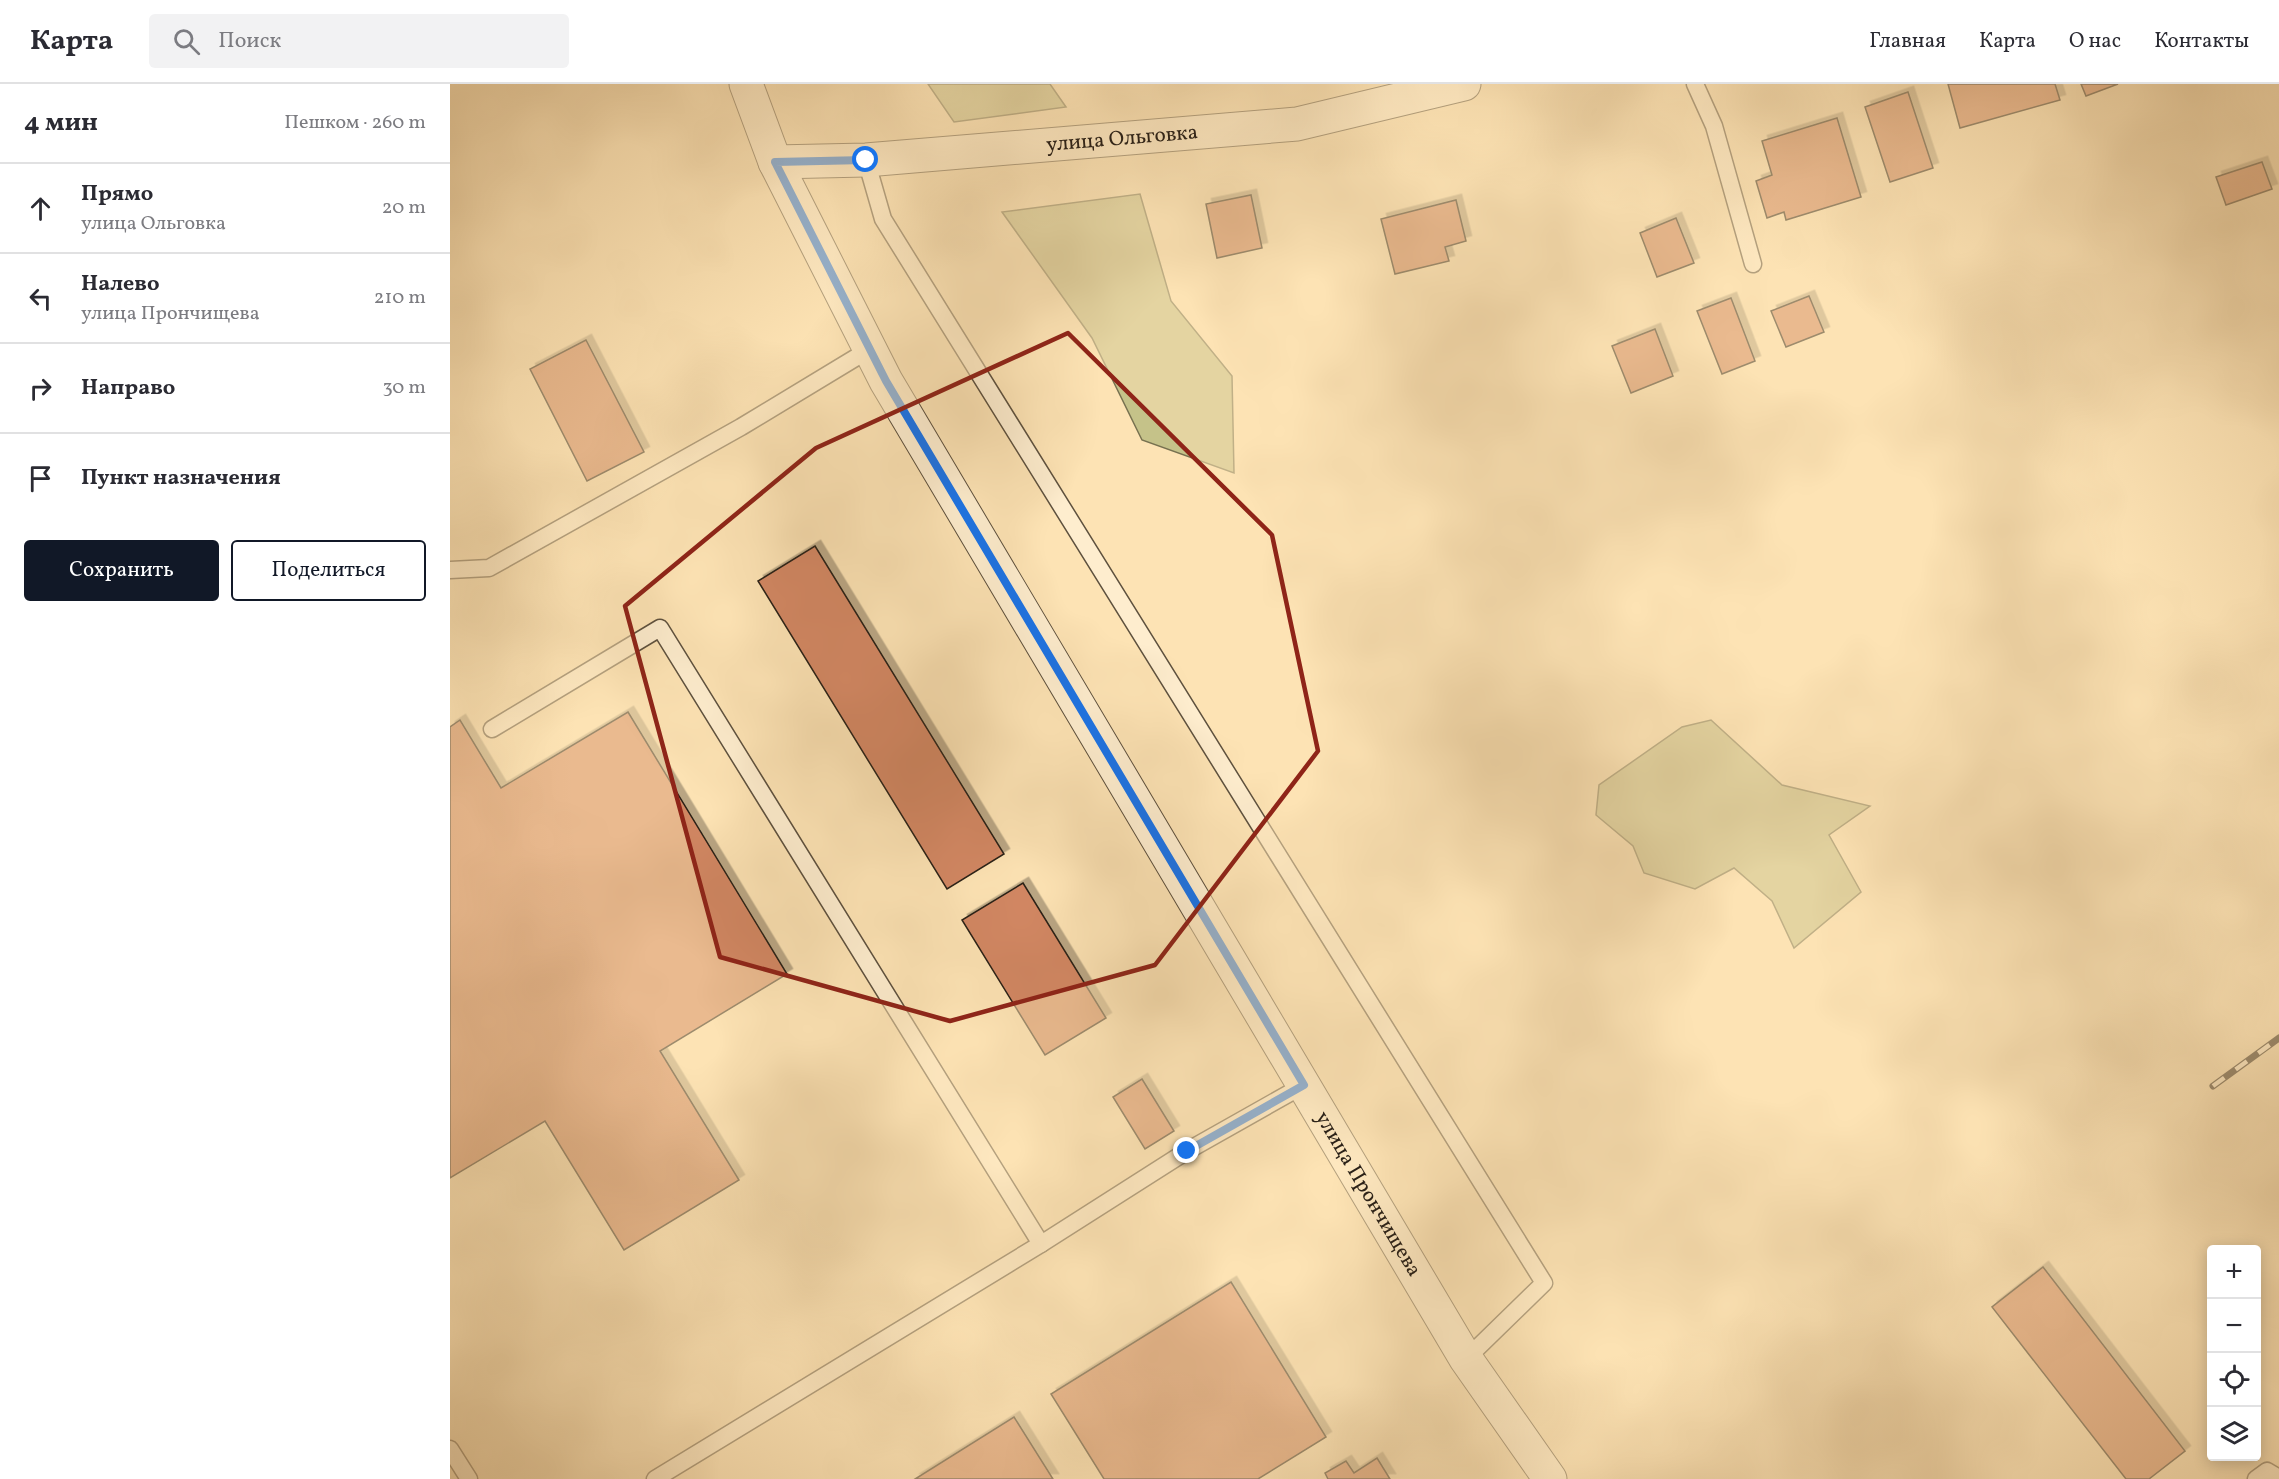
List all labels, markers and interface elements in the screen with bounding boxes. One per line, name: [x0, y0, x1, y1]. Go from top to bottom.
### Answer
search box: [149, 14, 569, 68]
text: Карта: [30, 22, 113, 61]
icon: search: [170, 25, 203, 58]
text: Поиск: [218, 26, 281, 57]
text: Главная: [1869, 27, 1946, 56]
text: Карта: [1979, 27, 2036, 56]
text: О нас: [2069, 27, 2121, 56]
text: Контакты: [2154, 27, 2249, 56]
text: 4 мин: [24, 105, 98, 141]
text: Пешком · 260 m: [284, 109, 426, 137]
street label: улица Ольговка: [1045, 118, 1199, 159]
route start: [852, 146, 878, 172]
text: Прямо: [81, 179, 153, 210]
icon: ahead: [24, 192, 57, 225]
text: 20 m: [382, 194, 426, 222]
text: улица Ольговка: [81, 210, 226, 238]
text: Налево: [81, 269, 160, 300]
icon: left: [24, 282, 57, 315]
text: 210 m: [374, 284, 426, 312]
text: улица Прончищева: [81, 300, 260, 328]
icon: right: [24, 372, 57, 405]
text: Направо: [81, 373, 175, 404]
text: 30 m: [382, 374, 426, 402]
icon: arrive: [24, 462, 57, 495]
text: Пункт назначения: [81, 463, 281, 494]
button: Сохранить: [24, 540, 219, 601]
button: Поделиться: [231, 540, 426, 601]
street label: улица Прончищева: [1308, 1106, 1429, 1282]
route end: [1173, 1137, 1199, 1163]
map controls: [2207, 1245, 2261, 1461]
button: +: [2207, 1245, 2261, 1299]
button: −: [2207, 1299, 2261, 1353]
button: locate: [2207, 1353, 2261, 1407]
button: layers: [2207, 1407, 2261, 1461]

